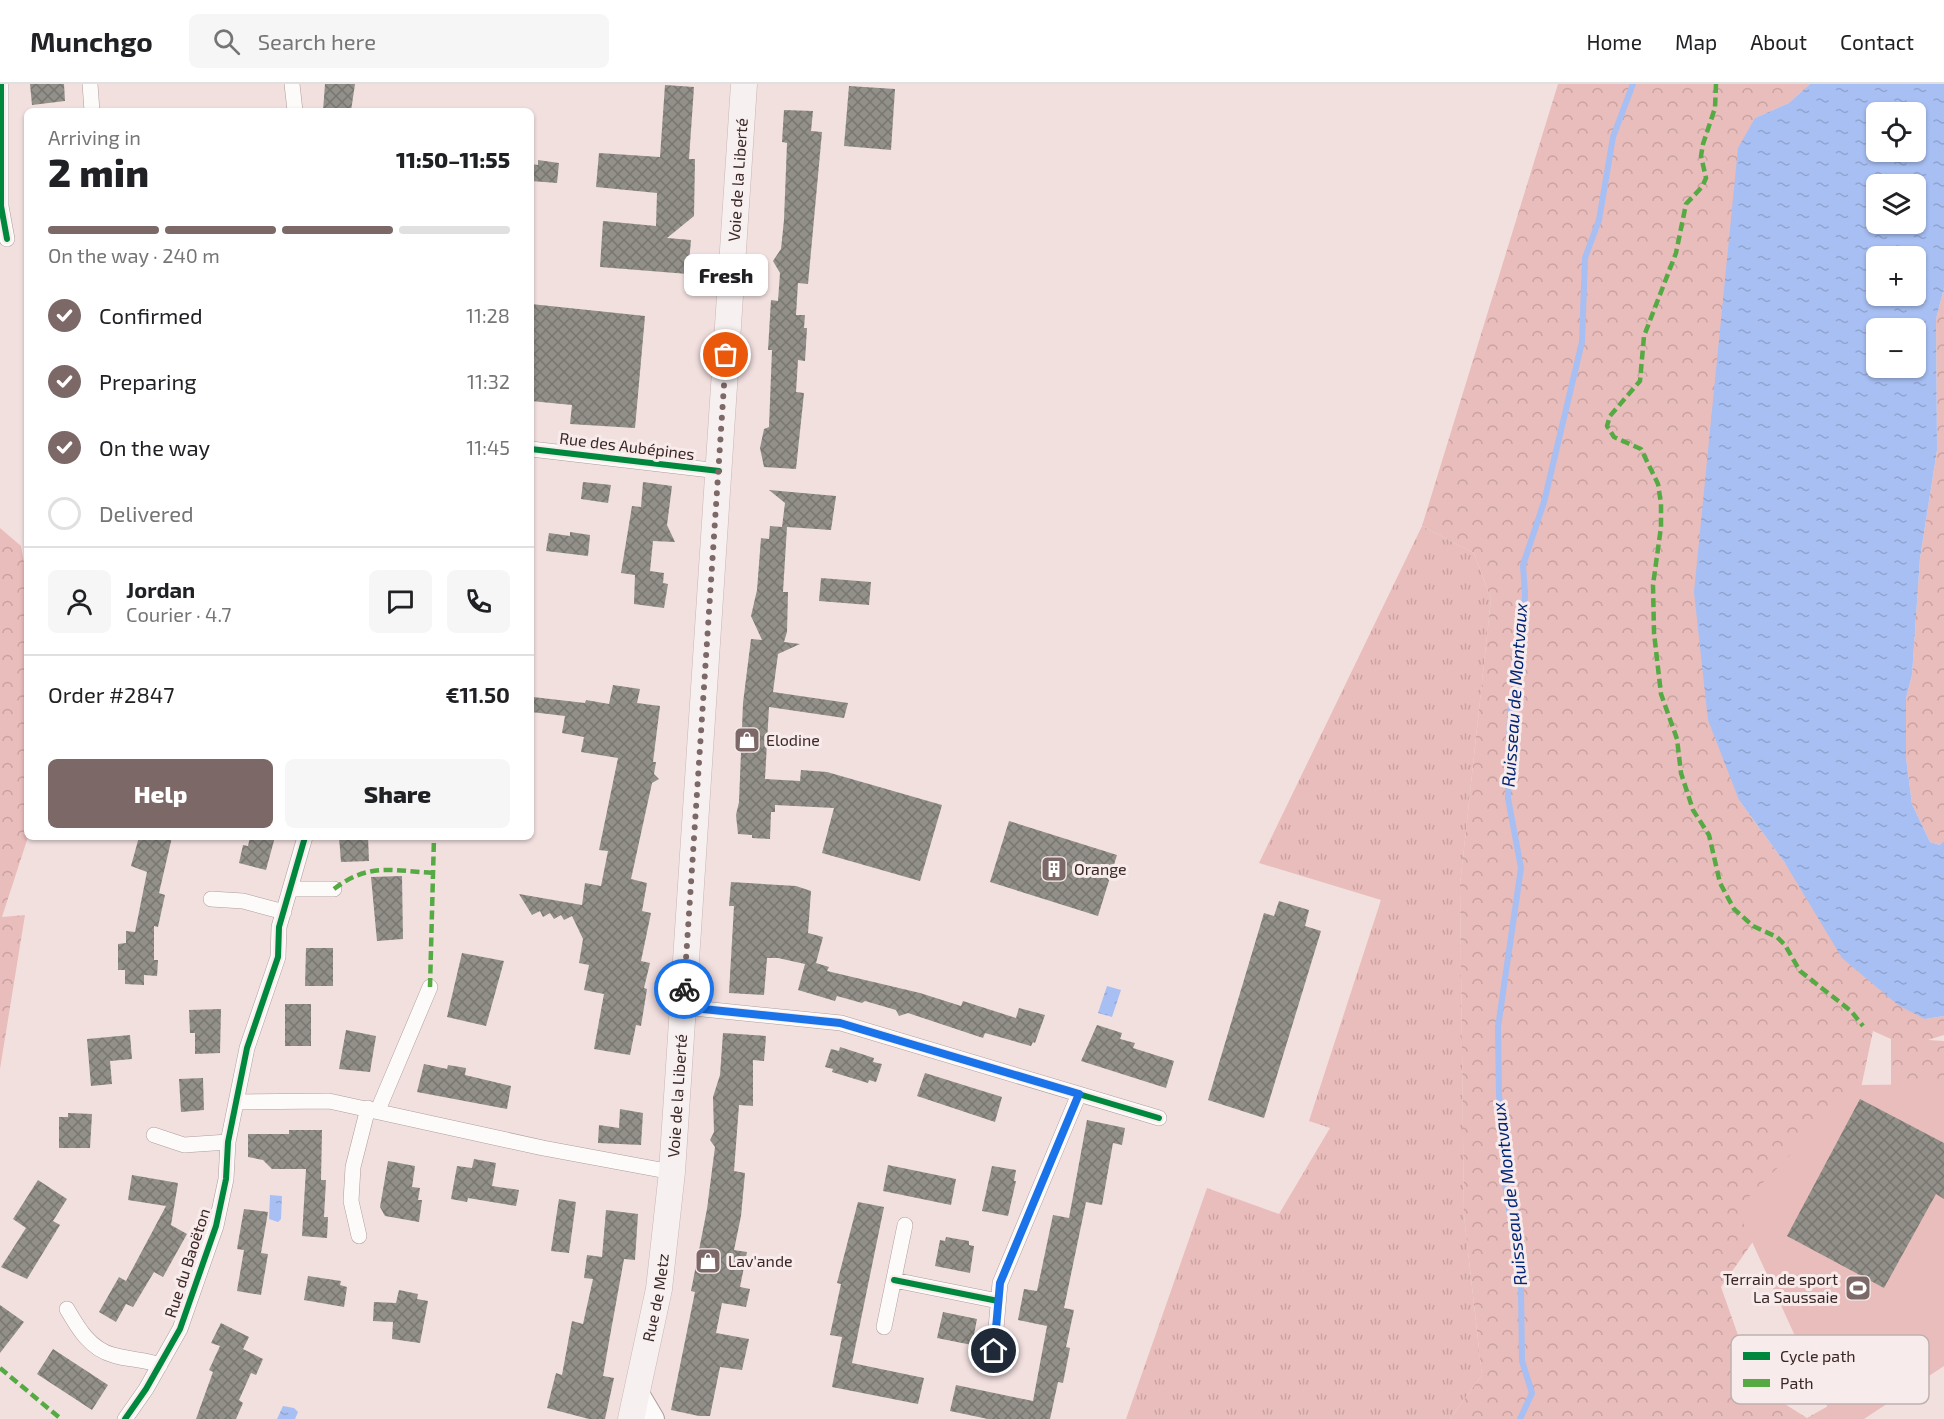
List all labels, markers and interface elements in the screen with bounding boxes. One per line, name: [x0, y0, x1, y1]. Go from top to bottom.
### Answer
search box: [189, 14, 609, 68]
text: Munchgo: [30, 24, 153, 58]
icon: search: [210, 25, 243, 58]
text: Search here: [258, 28, 376, 54]
text: Home: [1586, 29, 1642, 54]
text: Map: [1675, 29, 1717, 54]
text: About: [1750, 29, 1807, 54]
text: Contact: [1840, 29, 1914, 54]
map controls: [1866, 102, 1926, 378]
button: locate: [1866, 102, 1926, 162]
street label: Voie de la Liberté: [724, 117, 751, 242]
text: Arriving in: [48, 125, 141, 149]
text: 11:50–11:55: [396, 146, 510, 172]
text: 2 min: [48, 148, 149, 195]
button: layers: [1866, 174, 1926, 234]
text: On the way · 240 m: [48, 243, 220, 267]
button: +: [1866, 246, 1926, 306]
callout: Fresh: [684, 253, 768, 295]
text: Fresh: [699, 263, 753, 287]
icon: check: [48, 299, 81, 332]
text: Confirmed: [99, 302, 203, 328]
text: 11:28: [466, 303, 510, 327]
button: −: [1866, 318, 1926, 378]
pin: [700, 329, 751, 380]
icon: bag: [709, 338, 742, 371]
icon: check: [48, 365, 81, 398]
text: Preparing: [99, 368, 197, 394]
text: 11:32: [467, 369, 510, 393]
street label: Rue des Aubépines: [558, 428, 696, 463]
icon: check: [48, 431, 81, 464]
text: On the way: [99, 434, 210, 460]
text: 11:45: [466, 435, 510, 459]
text: Delivered: [99, 500, 194, 526]
button: person: [48, 570, 111, 633]
button: chat: [369, 570, 432, 633]
button: phone: [447, 570, 510, 633]
text: Jordan: [126, 576, 195, 602]
water label: Ruisseau de Montvaux: [1497, 601, 1531, 788]
text: Courier · 4.7: [126, 602, 232, 626]
text: Order #2847: [48, 681, 175, 707]
text: €11.50: [445, 681, 510, 707]
shop icon: Elodine: [732, 725, 762, 755]
place label: Elodine: [766, 730, 820, 749]
button: Help: [48, 759, 273, 828]
button: Share: [285, 759, 510, 828]
building icon: Orange: [1039, 854, 1069, 884]
place label: Orange: [1074, 859, 1127, 878]
courier: [654, 959, 714, 1019]
icon: bike: [668, 973, 701, 1006]
street label: Voie de la Liberté: [663, 1033, 690, 1158]
water label: Ruisseau de Montvaux: [1487, 1101, 1531, 1287]
street label: Rue du Baoëton: [160, 1206, 213, 1320]
shop icon: Lav'ande: [693, 1246, 723, 1276]
place label: Lav'ande: [728, 1251, 793, 1270]
street label: Rue de Metz: [638, 1252, 672, 1343]
place label: Terrain de sport La Saussaie: [1723, 1269, 1838, 1306]
sports icon: Terrain de sport La Saussaie: [1843, 1273, 1873, 1303]
pin: [968, 1325, 1019, 1376]
icon: home: [977, 1334, 1010, 1367]
legend: [1731, 1335, 1929, 1404]
text: Cycle path: [1780, 1346, 1856, 1365]
text: Path: [1780, 1373, 1814, 1392]

